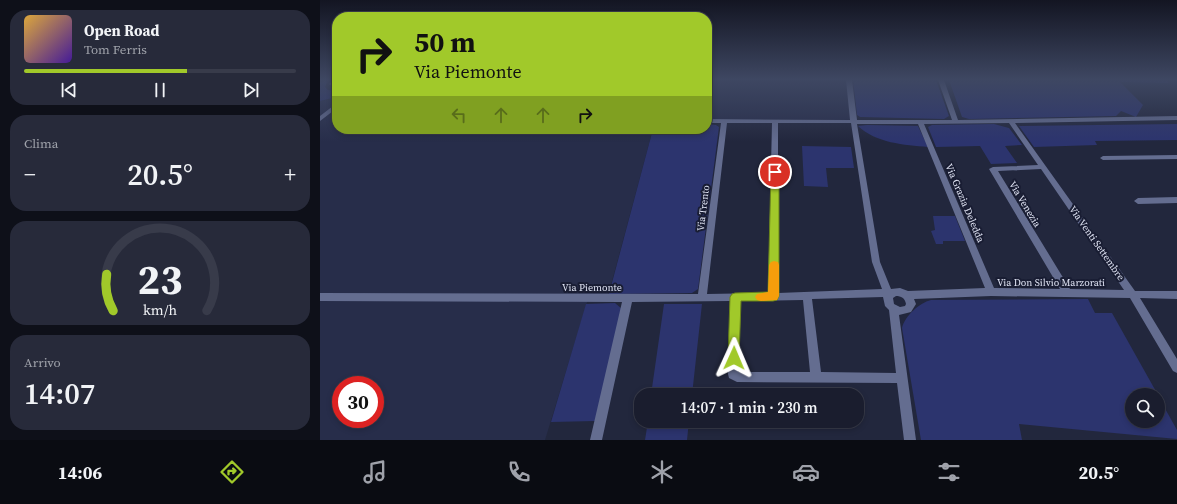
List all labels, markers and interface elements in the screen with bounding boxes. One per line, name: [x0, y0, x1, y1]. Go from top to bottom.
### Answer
text: Open Road: [84, 20, 159, 41]
text: 50 m: [414, 23, 476, 61]
icon: right: [348, 28, 400, 80]
text: Tom Ferris: [84, 41, 147, 58]
text: Via Piemonte: [414, 59, 522, 84]
icon: previous: [58, 79, 80, 101]
icon: pause: [149, 79, 171, 101]
icon: next: [240, 79, 262, 101]
icon: left: [448, 104, 470, 126]
icon: ahead: [490, 104, 512, 126]
icon: ahead: [532, 104, 554, 126]
icon: right: [574, 104, 596, 126]
text: Clima: [24, 135, 58, 152]
text: 20.5°: [127, 154, 193, 195]
pin: [758, 155, 792, 189]
text: −: [24, 159, 36, 189]
text: +: [284, 159, 296, 189]
icon: arrive: [764, 161, 786, 183]
street label: Via Grazia Deledda: [943, 162, 988, 245]
street label: Via Venezia: [1006, 179, 1044, 230]
street label: Via Trento: [694, 184, 712, 232]
street label: Via Venti Settembre: [1066, 203, 1128, 283]
text: 23: [137, 250, 183, 307]
street label: Via Don Silvio Marzorati: [997, 276, 1105, 289]
street label: Via Piemonte: [562, 281, 622, 294]
text: km/h: [143, 299, 177, 319]
position arrow: [713, 337, 755, 379]
text: Arrivo: [24, 354, 61, 371]
text: 14:07: [24, 373, 95, 414]
speed limit sign: 30: [332, 376, 384, 428]
map controls: [1125, 388, 1165, 428]
button: search: [1125, 388, 1165, 428]
text: 14:07 · 1 min · 230 m: [681, 397, 817, 418]
icon: directions: [218, 458, 246, 486]
icon: music: [361, 458, 389, 486]
icon: phone: [505, 458, 533, 486]
icon: climate: [648, 458, 676, 486]
icon: car: [792, 458, 820, 486]
icon: filters: [935, 458, 963, 486]
text: 14:06: [58, 460, 102, 485]
text: 20.5°: [1079, 460, 1119, 485]

